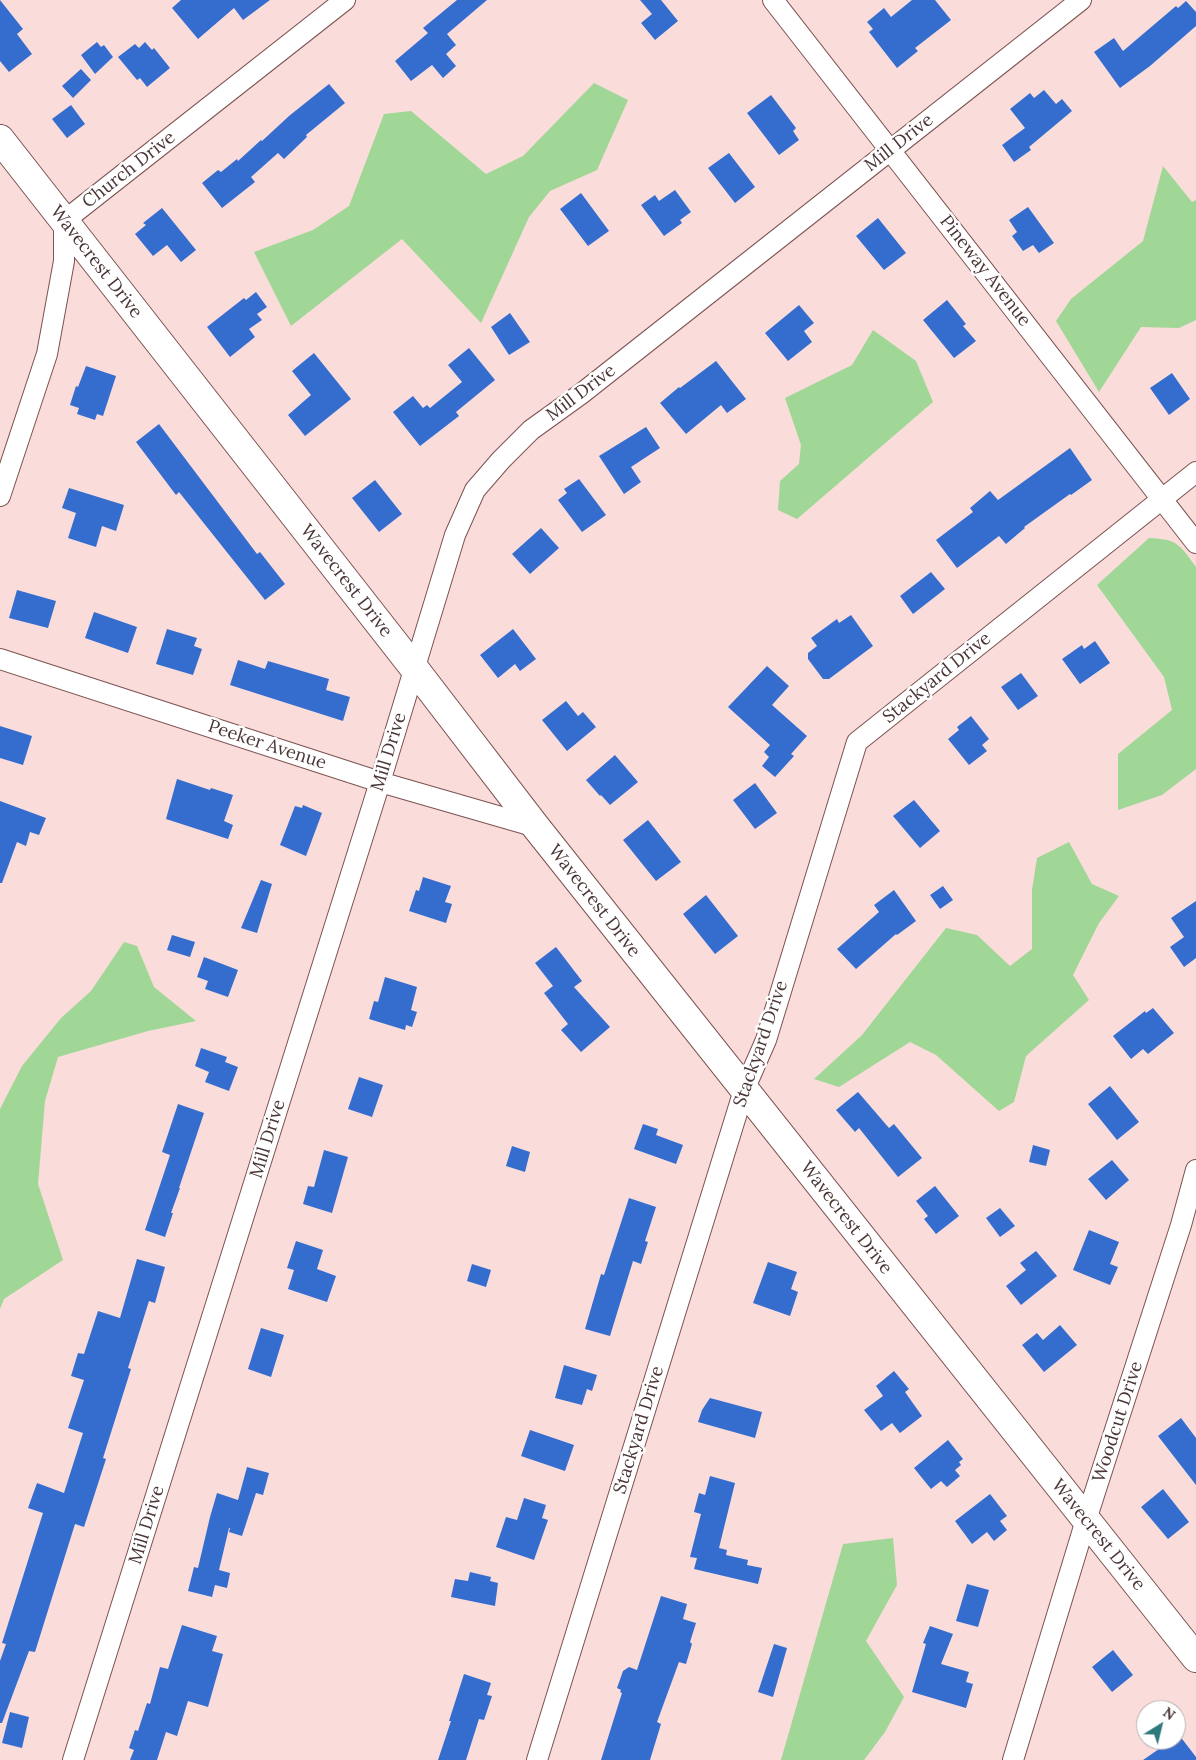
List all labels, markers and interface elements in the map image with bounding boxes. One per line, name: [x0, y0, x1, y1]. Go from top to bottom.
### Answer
street label: Mill Drive: [860, 110, 938, 176]
street label: Church Drive: [78, 127, 180, 213]
street label: Wavecrest Drive: [45, 201, 147, 323]
street label: Pineway Avenue: [935, 211, 1035, 331]
street label: Mill Drive: [542, 360, 620, 426]
street label: Wavecrest Drive: [295, 520, 397, 642]
street label: Stackyard Drive: [879, 628, 995, 728]
street label: Mill Drive: [367, 710, 411, 794]
street label: Peeker Avenue: [205, 716, 329, 774]
street label: Wavecrest Drive: [543, 840, 645, 962]
street label: Stackyard Drive: [729, 978, 793, 1110]
street label: Mill Drive: [246, 1097, 290, 1181]
street label: Wavecrest Drive: [795, 1157, 897, 1279]
street label: Woodcut Drive: [1088, 1359, 1148, 1485]
street label: Stackyard Drive: [609, 1363, 669, 1497]
street label: Wavecrest Drive: [1046, 1475, 1150, 1595]
street label: Mill Drive: [125, 1483, 169, 1567]
north arrow: [1136, 1700, 1186, 1750]
text: N: [1160, 1703, 1179, 1724]

